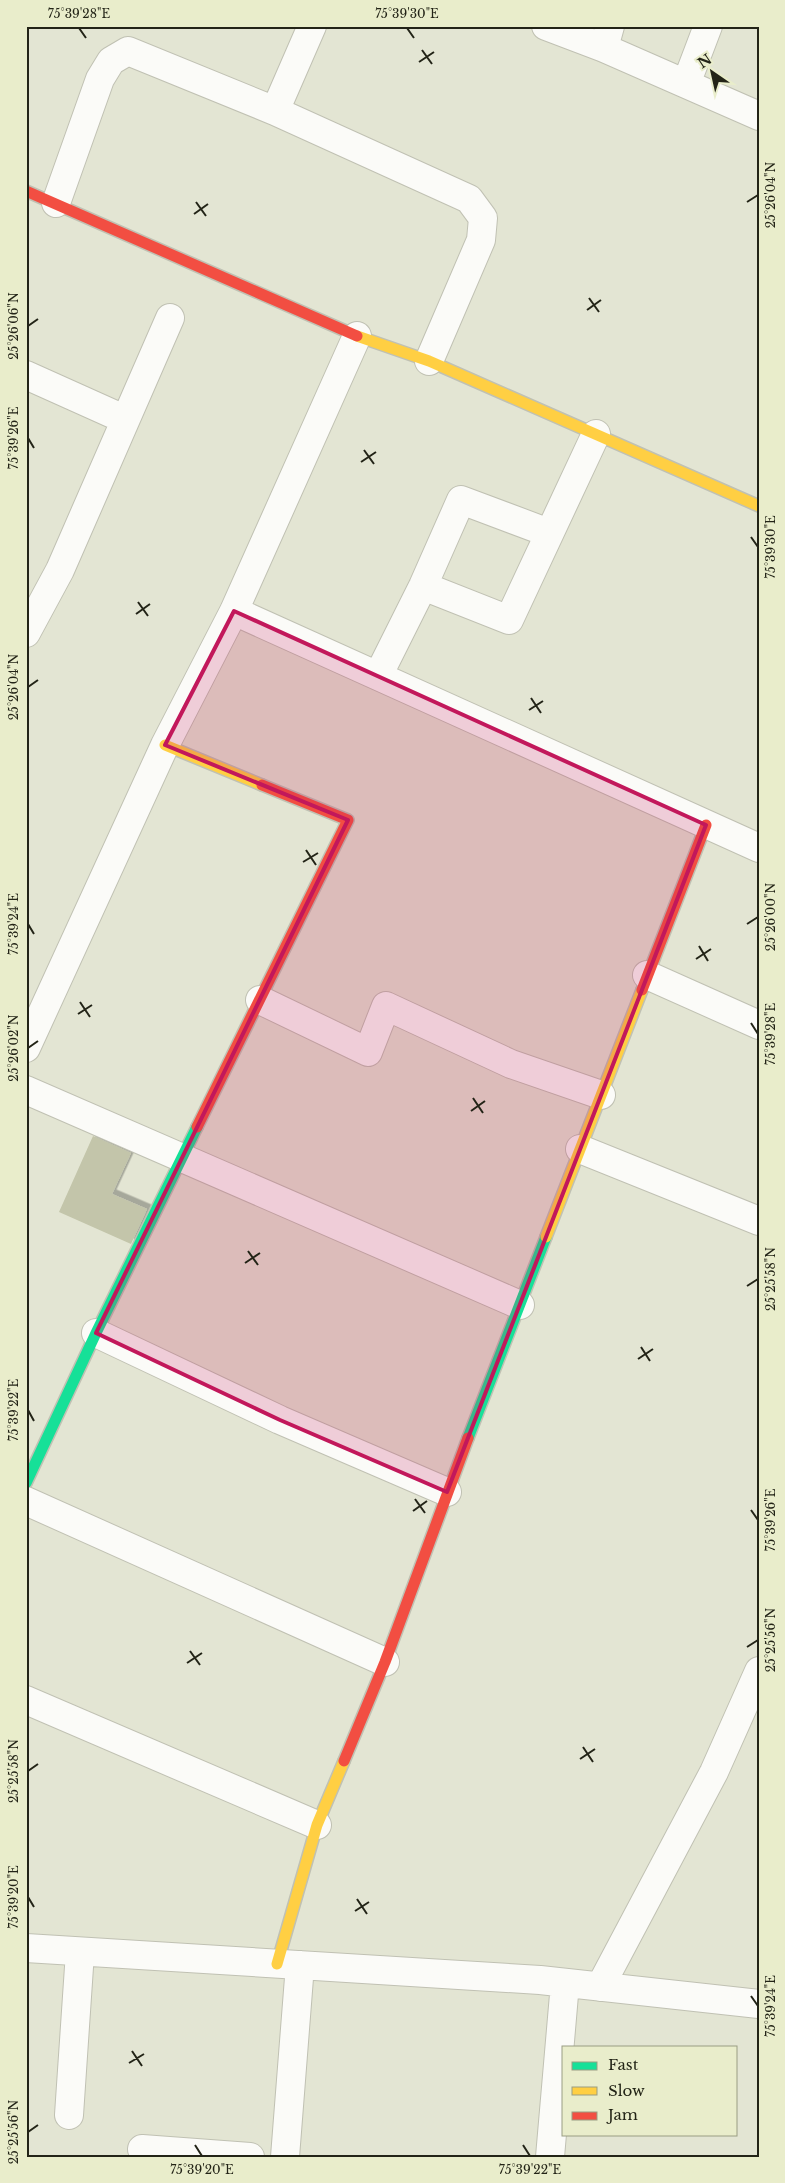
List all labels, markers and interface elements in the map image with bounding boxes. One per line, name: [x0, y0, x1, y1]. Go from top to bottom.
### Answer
text: 75°39'28"E: [48, 6, 110, 21]
text: 75°39'30"E: [375, 6, 439, 21]
north arrow: [688, 48, 738, 98]
text: N: [694, 50, 715, 72]
text: 25°26'04"N: [763, 161, 778, 228]
text: 25°26'06"N: [6, 292, 21, 360]
text: 75°39'26"E: [6, 406, 21, 469]
text: 75°39'30"E: [763, 515, 778, 579]
text: 25°26'04"N: [6, 653, 21, 720]
text: 25°26'00"N: [763, 883, 778, 951]
text: 75°39'24"E: [6, 893, 21, 955]
text: 75°39'28"E: [763, 1003, 778, 1065]
text: 25°26'02"N: [6, 1014, 21, 1082]
text: 25°25'58"N: [763, 1247, 778, 1311]
text: 75°39'22"E: [6, 1379, 21, 1441]
text: 75°39'26"E: [763, 1488, 778, 1551]
text: 25°25'56"N: [763, 1608, 778, 1672]
text: 25°25'58"N: [6, 1739, 21, 1803]
text: 75°39'20"E: [6, 1865, 21, 1929]
text: 75°39'24"E: [763, 1975, 778, 2037]
legend: [562, 2046, 738, 2136]
text: Fast: [608, 2055, 639, 2074]
text: Slow: [608, 2081, 645, 2100]
text: 25°25'56"N: [6, 2100, 21, 2164]
text: Jam: [606, 2105, 638, 2124]
text: 75°39'20"E: [170, 2162, 234, 2177]
text: 75°39'22"E: [499, 2162, 561, 2177]

